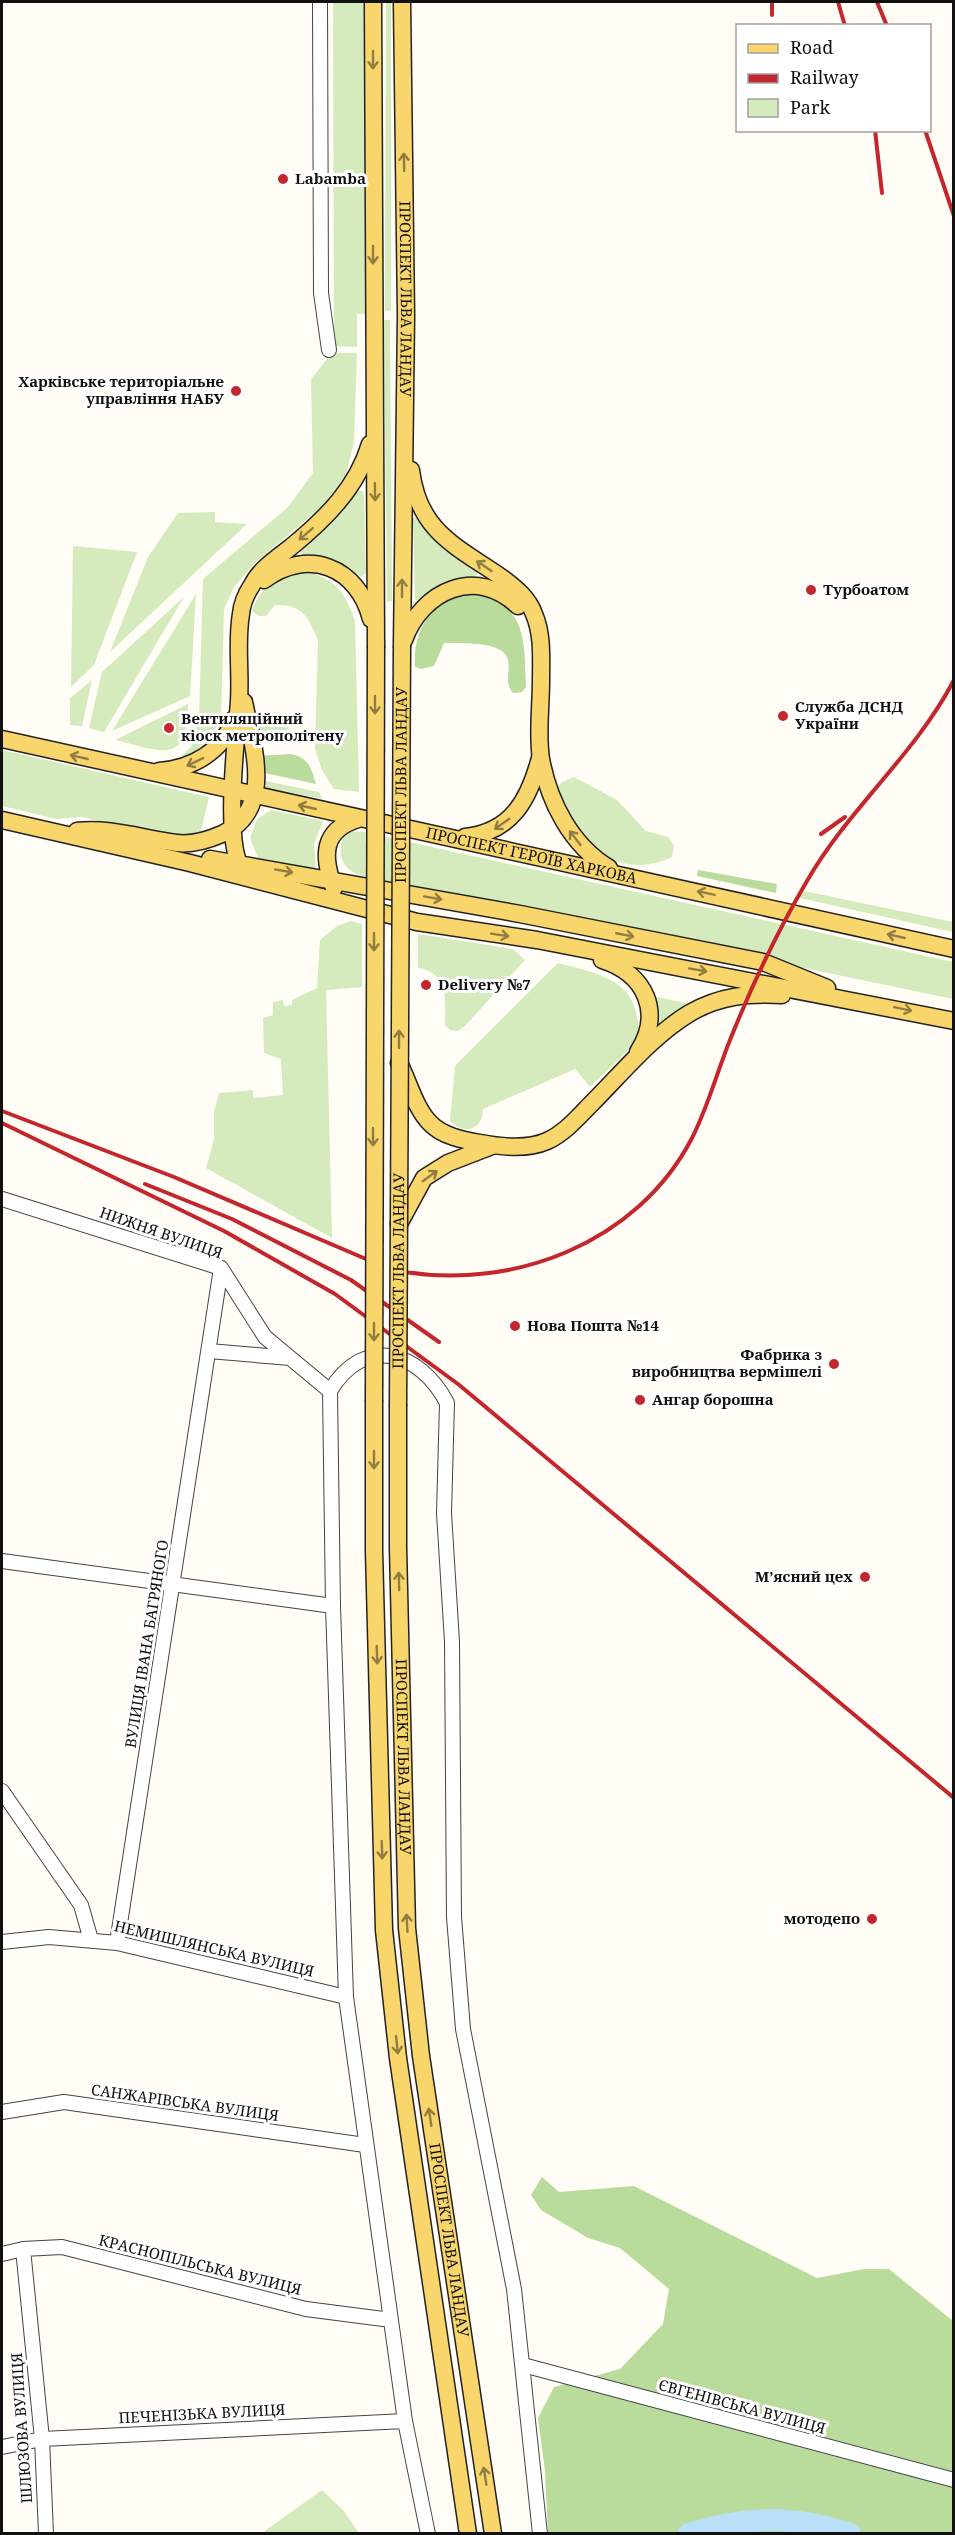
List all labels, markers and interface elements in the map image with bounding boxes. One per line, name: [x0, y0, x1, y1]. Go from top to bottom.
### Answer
legend: [736, 24, 931, 132]
text: Road: [790, 35, 833, 59]
one-way arrow: [367, 49, 379, 69]
text: Railway: [790, 65, 860, 89]
text: Park: [790, 95, 830, 119]
one-way arrow: [398, 153, 410, 173]
place label: Labamba: [295, 168, 366, 188]
marker: Labamba: [276, 172, 290, 186]
street label: ПРОСПЕКТ ЛЬВА ЛАНДАУ: [396, 201, 417, 397]
one-way arrow: [367, 244, 379, 264]
place label: Харківське територіальне управління НАБУ: [18, 371, 224, 408]
marker: Харківське територіальне управління НАБУ: [229, 384, 243, 398]
one-way arrow: [369, 481, 381, 501]
one-way arrow: [299, 526, 315, 540]
one-way arrow: [477, 560, 493, 572]
one-way arrow: [396, 578, 408, 598]
place label: Турбоатом: [823, 579, 909, 599]
marker: Турбоатом: [804, 583, 818, 597]
street label: ПРОСПЕКТ ЛЬВА ЛАНДАУ: [390, 687, 411, 883]
one-way arrow: [369, 694, 381, 714]
place label: Служба ДСНД України: [795, 696, 903, 733]
place label: Вентиляційний кіоск метрополітену: [181, 708, 345, 745]
marker: Служба ДСНД України: [776, 709, 790, 723]
marker: Вентиляційний кіоск метрополітену: [162, 721, 176, 735]
one-way arrow: [70, 750, 89, 762]
one-way arrow: [186, 757, 204, 768]
one-way arrow: [298, 800, 317, 812]
one-way arrow: [494, 818, 511, 830]
street label: ПРОСПЕКТ ГЕРОЇВ ХАРКОВА: [424, 822, 639, 888]
one-way arrow: [569, 830, 582, 846]
one-way arrow: [274, 866, 294, 877]
one-way arrow: [697, 887, 716, 898]
one-way arrow: [423, 893, 443, 904]
one-way arrow: [489, 929, 509, 940]
one-way arrow: [887, 929, 906, 941]
one-way arrow: [615, 930, 634, 941]
one-way arrow: [368, 931, 380, 951]
one-way arrow: [688, 965, 707, 976]
place label: Delivery №7: [438, 974, 531, 994]
marker: Delivery №7: [419, 978, 433, 992]
one-way arrow: [893, 1004, 912, 1016]
one-way arrow: [393, 1030, 405, 1050]
one-way arrow: [367, 1126, 379, 1146]
one-way arrow: [422, 1169, 438, 1182]
street label: ПРОСПЕКТ ЛЬВА ЛАНДАУ: [387, 1173, 408, 1369]
street label: НИЖНЯ ВУЛИЦЯ: [97, 1202, 226, 1263]
place label: Нова Пошта №14: [527, 1315, 660, 1335]
marker: Нова Пошта №14: [508, 1319, 522, 1333]
one-way arrow: [368, 1321, 379, 1341]
place label: Фабрика з виробництва вермішелі: [632, 1344, 823, 1381]
marker: Фабрика з виробництва вермішелі: [827, 1357, 841, 1371]
place label: Ангар борошна: [652, 1389, 774, 1409]
marker: Ангар борошна: [633, 1393, 647, 1407]
one-way arrow: [368, 1450, 380, 1470]
street label: ВУЛИЦЯ ІВАНА БАГРЯНОГО: [120, 1538, 172, 1749]
place label: М’ясний цех: [755, 1566, 853, 1586]
marker: М’ясний цех: [858, 1570, 872, 1584]
one-way arrow: [393, 1572, 405, 1592]
one-way arrow: [371, 1645, 383, 1665]
street label: ПРОСПЕКТ ЛЬВА ЛАНДАУ: [392, 1659, 416, 1855]
one-way arrow: [376, 1840, 388, 1860]
place label: мотодепо: [784, 1908, 860, 1928]
marker: мотодепо: [865, 1912, 879, 1926]
one-way arrow: [401, 1914, 412, 1934]
street label: НЕМИШЛЯНСЬКА ВУЛИЦЯ: [112, 1915, 316, 1981]
one-way arrow: [392, 2034, 403, 2054]
street label: САНЖАРІВСЬКА ВУЛИЦЯ: [90, 2079, 280, 2125]
one-way arrow: [425, 2107, 436, 2127]
street label: ПРОСПЕКТ ЛЬВА ЛАНДАУ: [425, 2142, 474, 2339]
street label: КРАСНОПІЛЬСЬКА ВУЛИЦЯ: [97, 2229, 304, 2299]
street label: ШЛЮЗОВА ВУЛИЦЯ: [6, 2352, 36, 2504]
street label: ЄВГЕНІВСЬКА ВУЛИЦЯ: [657, 2374, 828, 2438]
street label: ПЕЧЕНІЗЬКА ВУЛИЦЯ: [118, 2399, 286, 2427]
one-way arrow: [479, 2466, 490, 2486]

